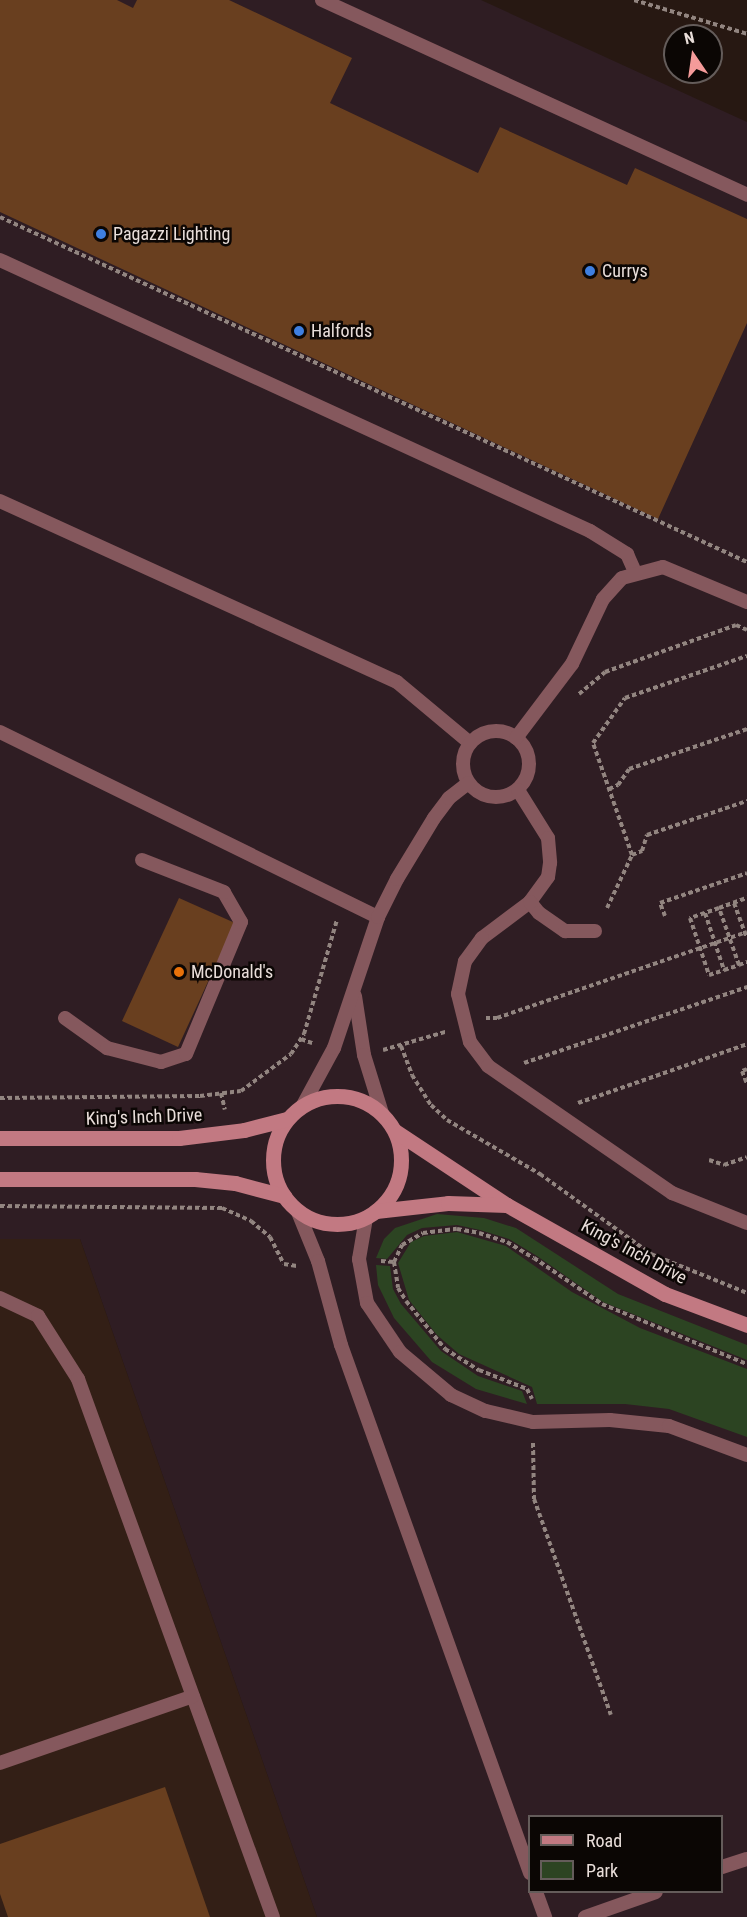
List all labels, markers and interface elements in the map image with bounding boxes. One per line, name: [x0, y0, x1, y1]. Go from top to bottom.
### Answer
north arrow: [663, 24, 723, 84]
text: N: [682, 28, 696, 48]
place label: Pagazzi Lighting: [113, 223, 230, 245]
marker: Pagazzi Lighting: [94, 227, 108, 241]
place label: Currys: [602, 260, 648, 282]
marker: Currys: [583, 264, 597, 278]
place label: Halfords: [311, 320, 372, 342]
marker: Halfords: [292, 324, 306, 338]
place label: McDonald's: [191, 961, 273, 983]
marker: McDonald's: [172, 965, 186, 979]
street label: King's Inch Drive: [85, 1104, 203, 1130]
street label: King's Inch Drive: [577, 1215, 691, 1289]
legend: [528, 1815, 723, 1893]
text: Road: [586, 1830, 622, 1851]
text: Park: [586, 1860, 618, 1881]

